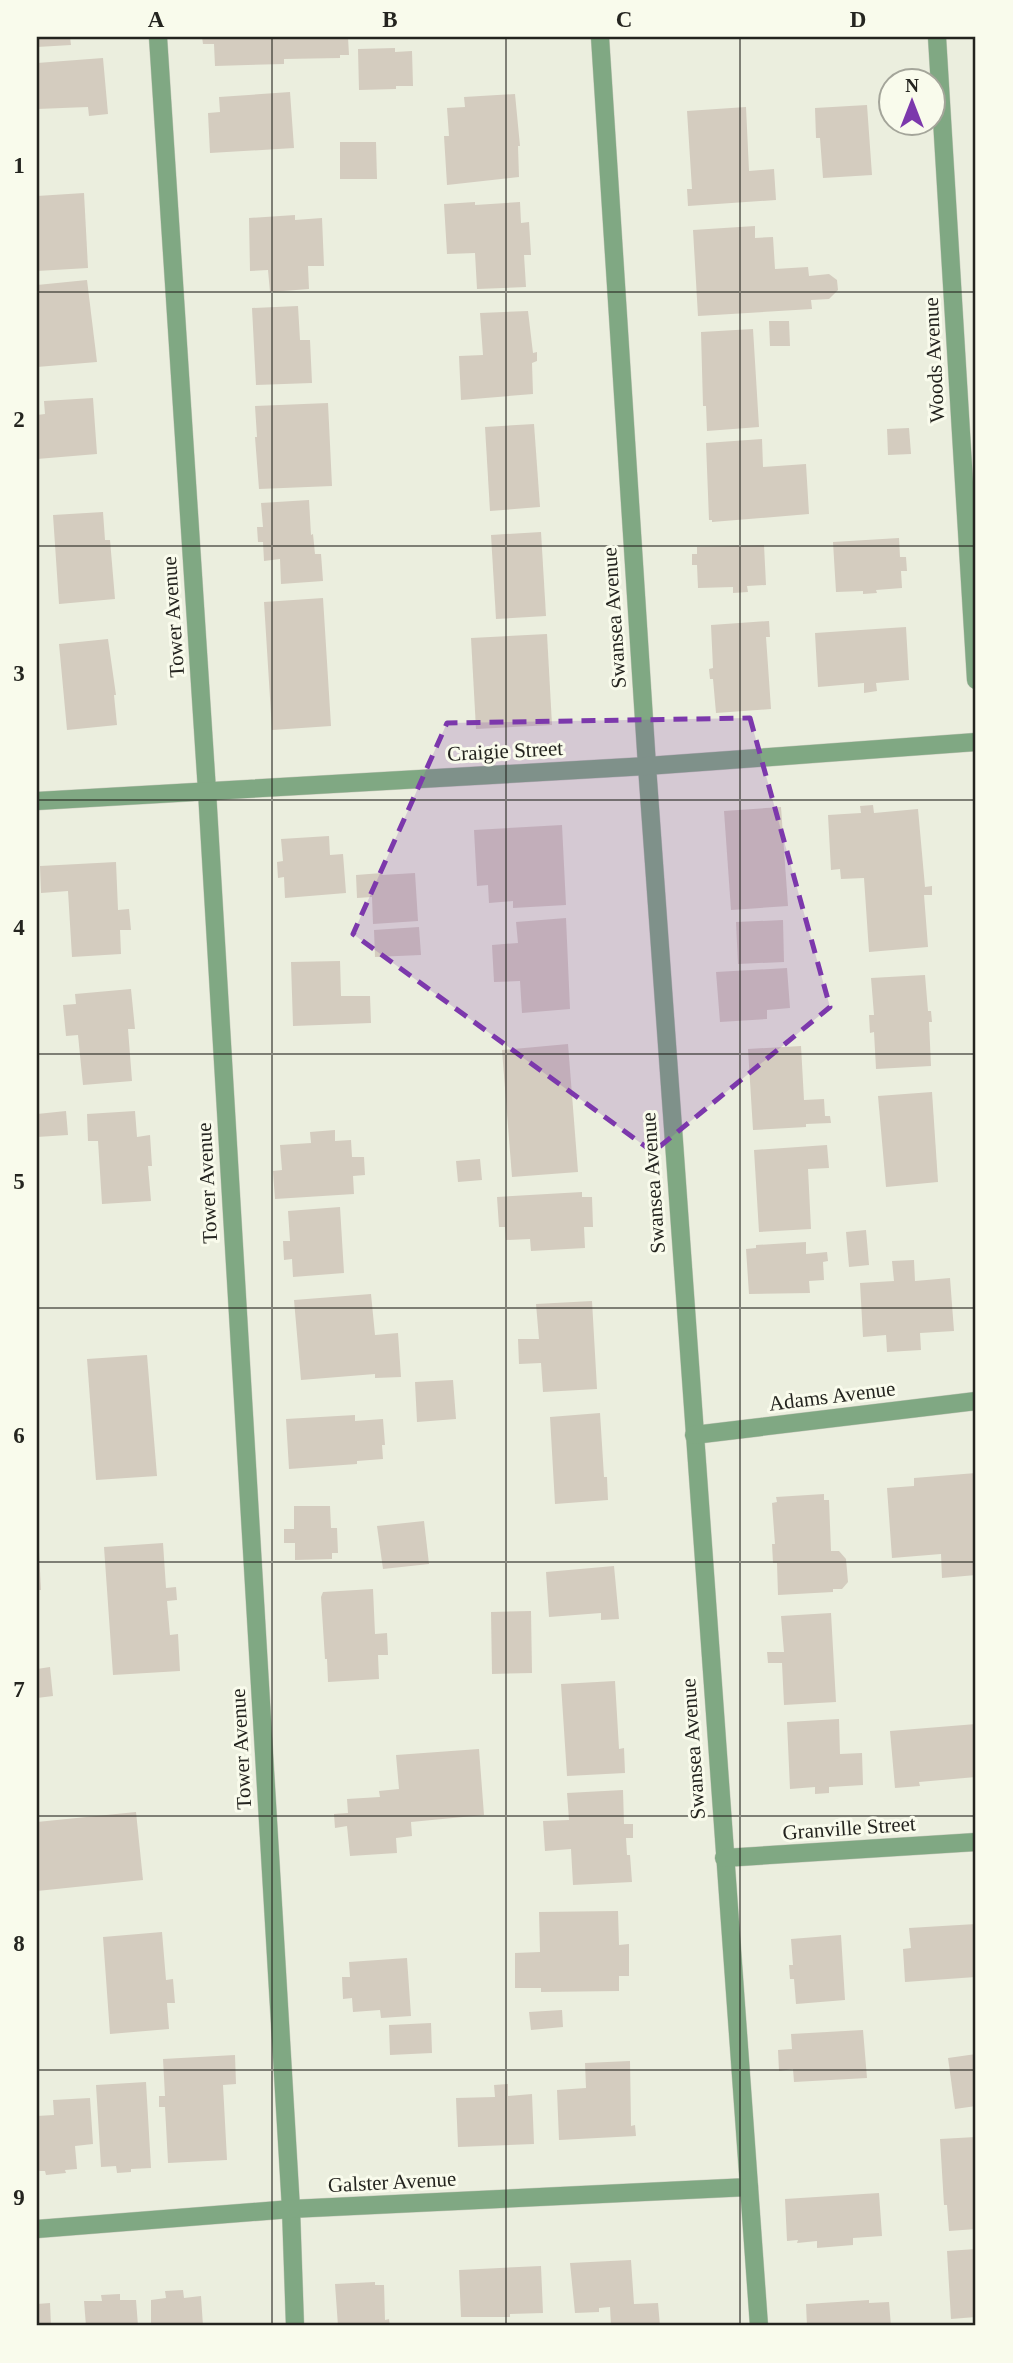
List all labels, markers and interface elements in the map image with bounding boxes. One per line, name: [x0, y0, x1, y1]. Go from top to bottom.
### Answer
text: A: [148, 7, 165, 32]
text: B: [382, 7, 398, 32]
text: C: [616, 7, 632, 32]
text: D: [850, 7, 866, 32]
north arrow: [876, 66, 946, 136]
text: N: [905, 75, 919, 96]
text: 1: [13, 153, 25, 178]
street label: Woods Avenue: [919, 297, 949, 423]
text: 2: [13, 407, 25, 432]
street label: Swansea Avenue: [597, 547, 631, 689]
street label: Tower Avenue: [157, 556, 189, 678]
text: 3: [13, 661, 25, 686]
street label: Craigie Street: [446, 736, 564, 766]
text: 4: [13, 915, 25, 940]
street label: Swansea Avenue: [636, 1112, 670, 1254]
street label: Tower Avenue: [192, 1122, 222, 1244]
text: 5: [13, 1169, 25, 1194]
street label: Adams Avenue: [767, 1376, 897, 1416]
text: 6: [13, 1423, 25, 1448]
text: 7: [13, 1677, 25, 1702]
street label: Swansea Avenue: [676, 1678, 710, 1820]
street label: Tower Avenue: [226, 1688, 256, 1810]
street label: Granville Street: [782, 1811, 917, 1845]
text: 8: [13, 1931, 25, 1956]
street label: Galster Avenue: [327, 2167, 457, 2197]
text: 9: [13, 2185, 25, 2210]

